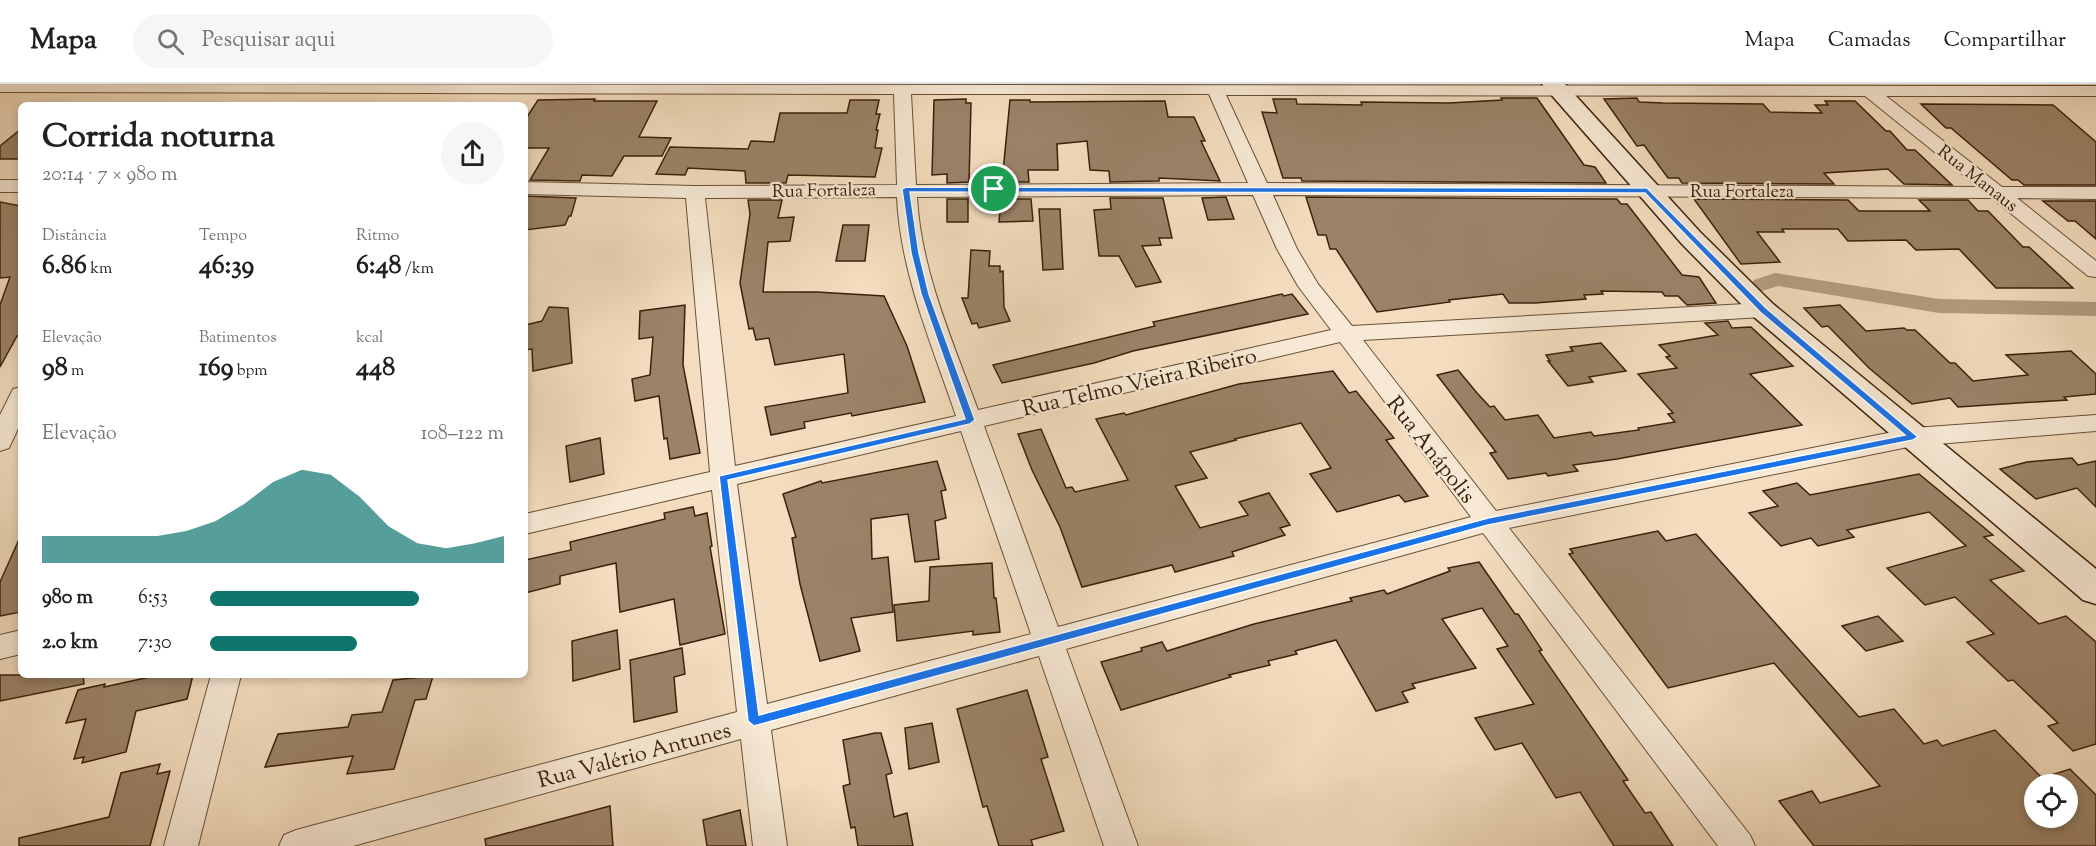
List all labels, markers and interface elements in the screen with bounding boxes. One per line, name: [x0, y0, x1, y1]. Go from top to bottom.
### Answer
search box: [133, 14, 553, 68]
text: Mapa: [30, 21, 97, 61]
icon: search: [154, 25, 187, 58]
text: Pesquisar aqui: [202, 25, 335, 57]
text: Mapa: [1745, 26, 1795, 56]
text: Camadas: [1828, 26, 1911, 56]
text: Compartilhar: [1944, 26, 2066, 56]
text: Corrida noturna: [42, 114, 275, 162]
button: share: [441, 122, 504, 185]
street label: Rua Manaus: [1931, 140, 2023, 219]
text: 20:14 · 7 × 980 m: [42, 161, 178, 190]
pin: [968, 163, 1019, 214]
icon: arrive: [977, 172, 1010, 205]
street label: Rua Fortaleza: [772, 178, 876, 206]
street label: Rua Fortaleza: [1690, 180, 1794, 206]
text: Distância: [42, 225, 107, 248]
text: Tempo: [199, 225, 247, 248]
text: Ritmo: [356, 225, 399, 248]
text: 6.86: [42, 248, 87, 285]
text: 46:39: [199, 248, 254, 285]
text: 6:48: [356, 248, 402, 285]
text: km: [87, 258, 112, 281]
text: /km: [402, 258, 434, 281]
text: Elevação: [42, 327, 102, 350]
text: Batimentos: [199, 327, 277, 350]
text: kcal: [356, 327, 384, 350]
street label: Rua Telmo Vieira Ribeiro: [1019, 341, 1260, 426]
text: 98: [42, 350, 68, 387]
text: 169: [199, 350, 233, 387]
text: 448: [356, 350, 395, 387]
text: m: [68, 360, 84, 383]
text: bpm: [233, 360, 268, 383]
street label: Rua Anápolis: [1377, 390, 1482, 511]
text: Elevação: [42, 420, 117, 449]
text: 108–122 m: [421, 420, 504, 449]
text: 980 m: [42, 584, 93, 613]
text: 6:53: [138, 584, 168, 613]
text: 2.0 km: [42, 629, 98, 658]
text: 7:30: [138, 629, 172, 658]
street label: Rua Valério Antunes: [534, 716, 735, 798]
map controls: [2024, 774, 2078, 828]
button: locate: [2024, 774, 2078, 828]

